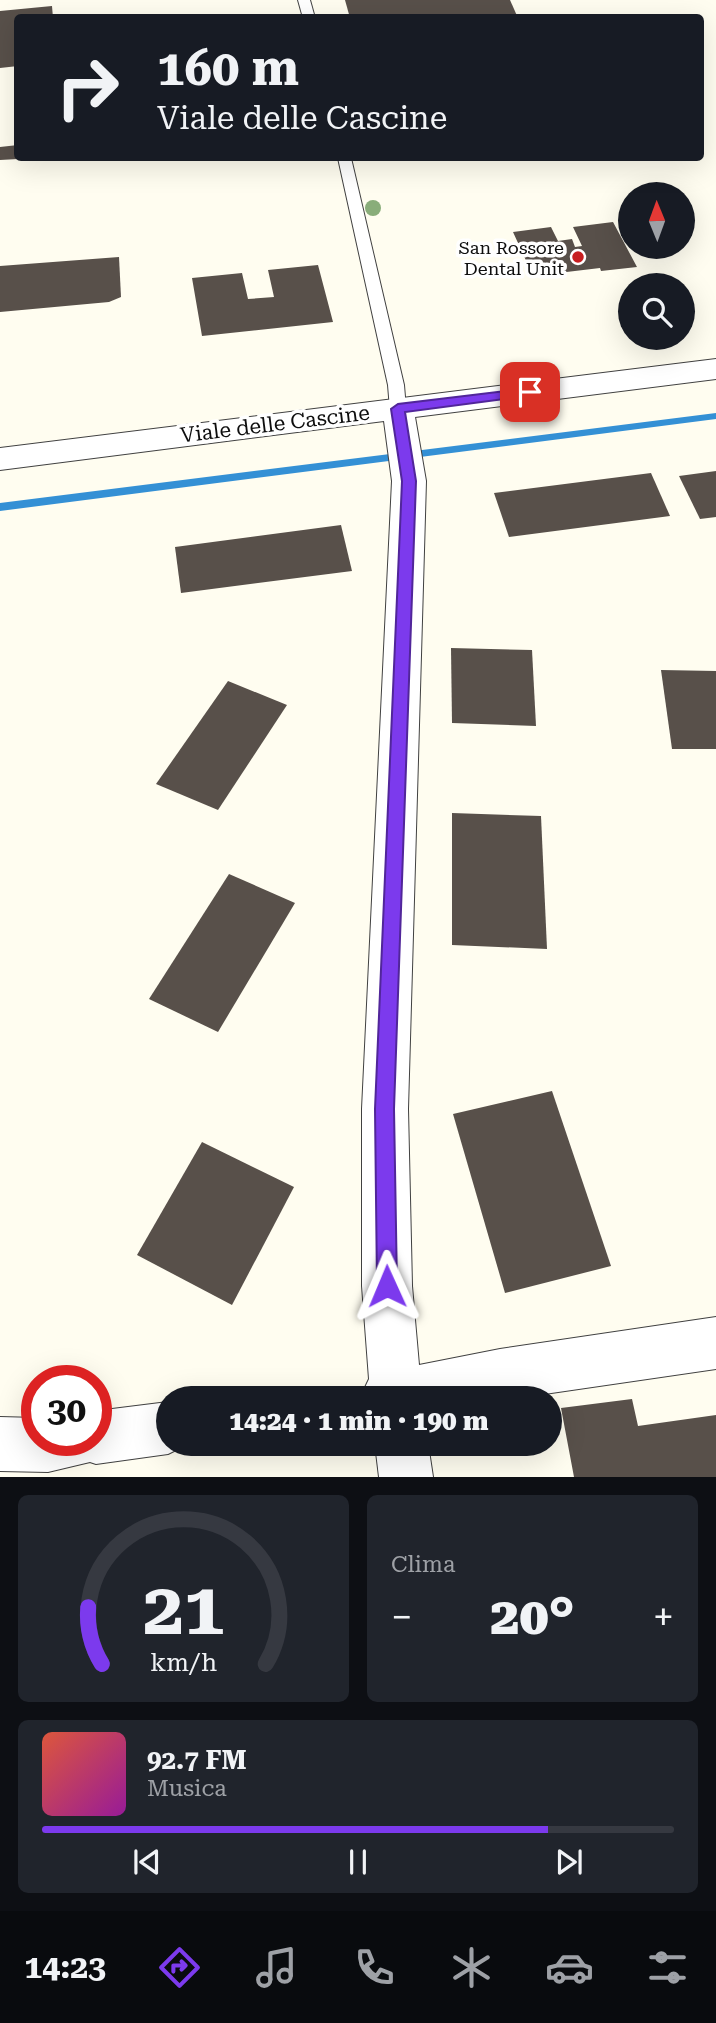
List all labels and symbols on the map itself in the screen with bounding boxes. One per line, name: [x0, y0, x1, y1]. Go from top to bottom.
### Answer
north arrow: [618, 182, 695, 259]
place label: San Rossore Dental Unit: [458, 237, 564, 279]
marker: San Rossore Dental Unit: [570, 249, 586, 265]
pin: [500, 362, 560, 422]
street label: Viale delle Cascine: [179, 400, 371, 448]
position arrow: [350, 1249, 424, 1323]
speed limit sign: 30: [21, 1365, 112, 1456]

